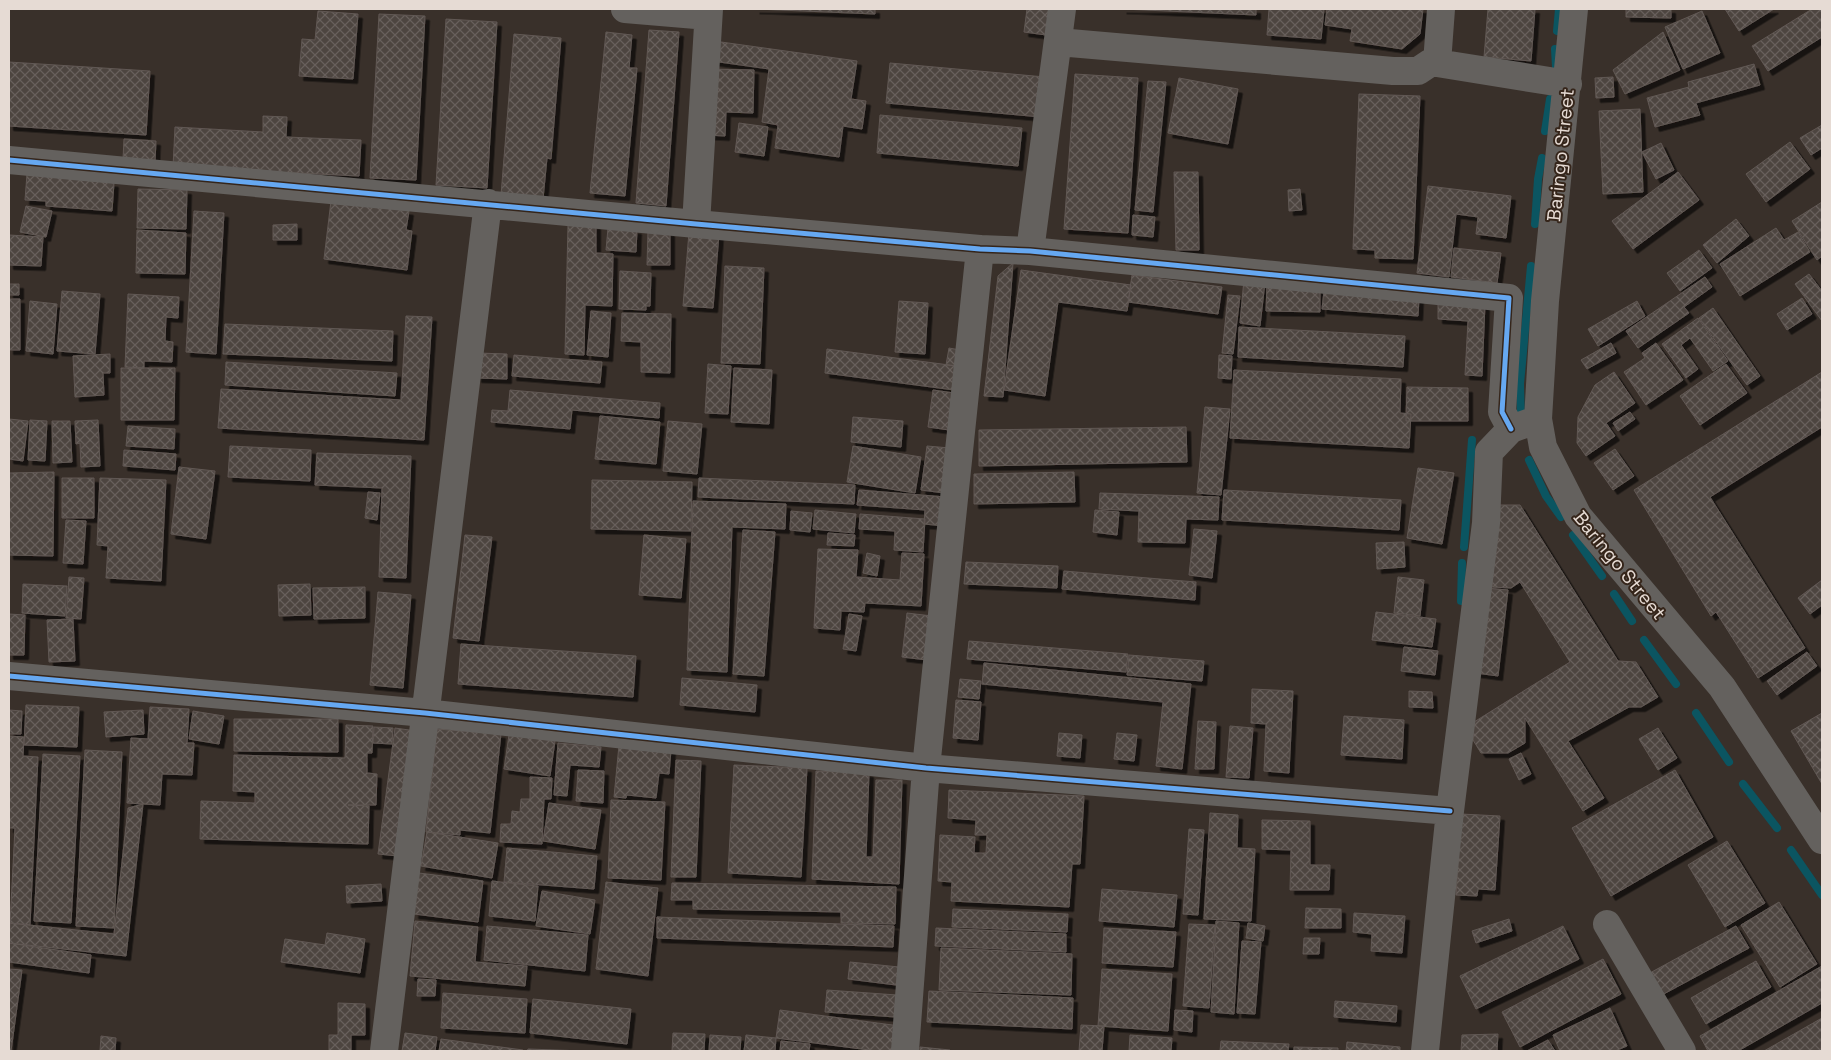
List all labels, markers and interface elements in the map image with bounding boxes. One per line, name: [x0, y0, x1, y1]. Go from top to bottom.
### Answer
street label: Baringo Street: [1541, 87, 1580, 223]
street label: Baringo Street: [1568, 505, 1671, 625]

